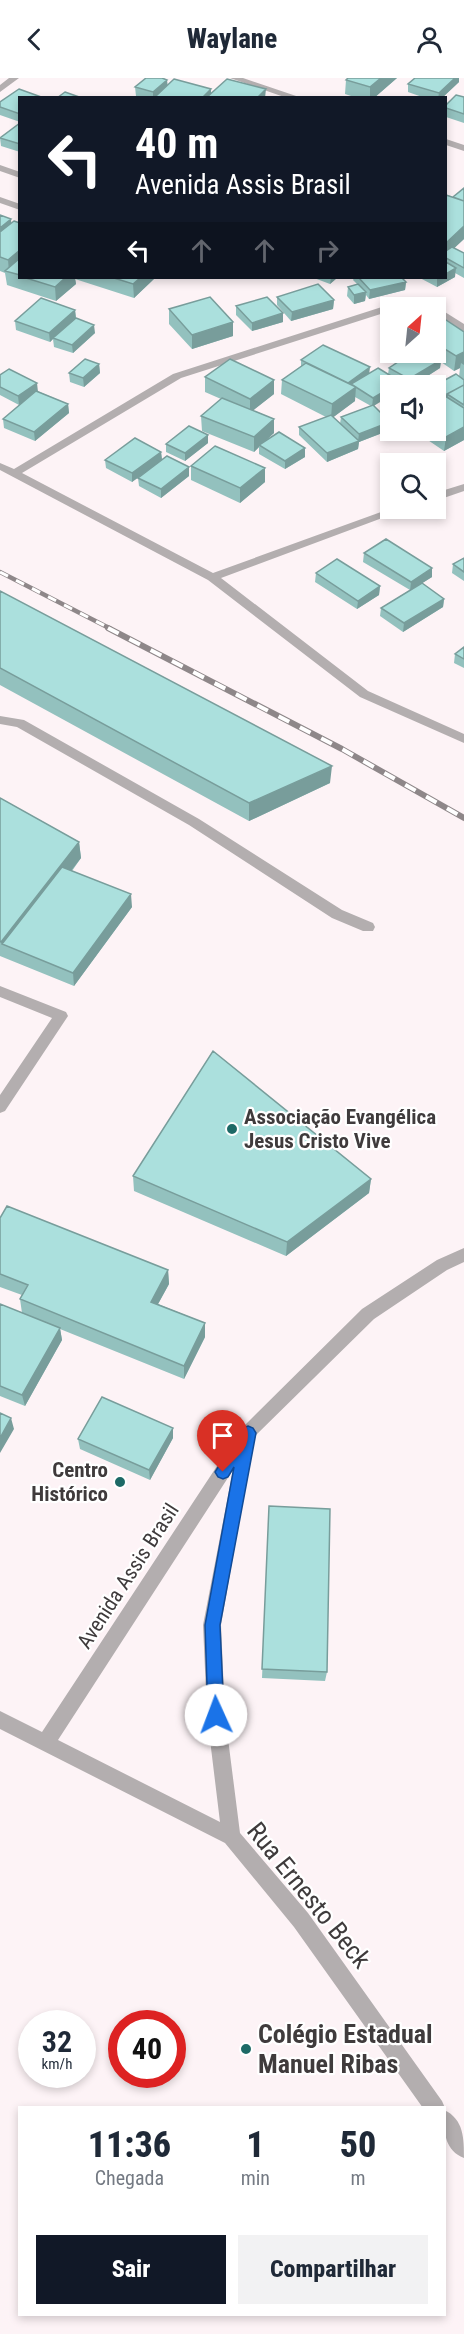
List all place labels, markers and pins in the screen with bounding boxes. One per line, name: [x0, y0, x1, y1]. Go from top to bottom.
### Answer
place label: Associação Evangélica Jesus Cristo Vive: [244, 1105, 436, 1153]
marker: Associação Evangélica Jesus Cristo Vive: [225, 1122, 239, 1136]
pin: [197, 1410, 248, 1472]
place label: Centro Histórico: [31, 1458, 108, 1506]
marker: Centro Histórico: [113, 1475, 127, 1489]
place label: Colégio Estadual Manuel Ribas: [258, 2019, 433, 2079]
marker: Colégio Estadual Manuel Ribas: [239, 2042, 253, 2056]

